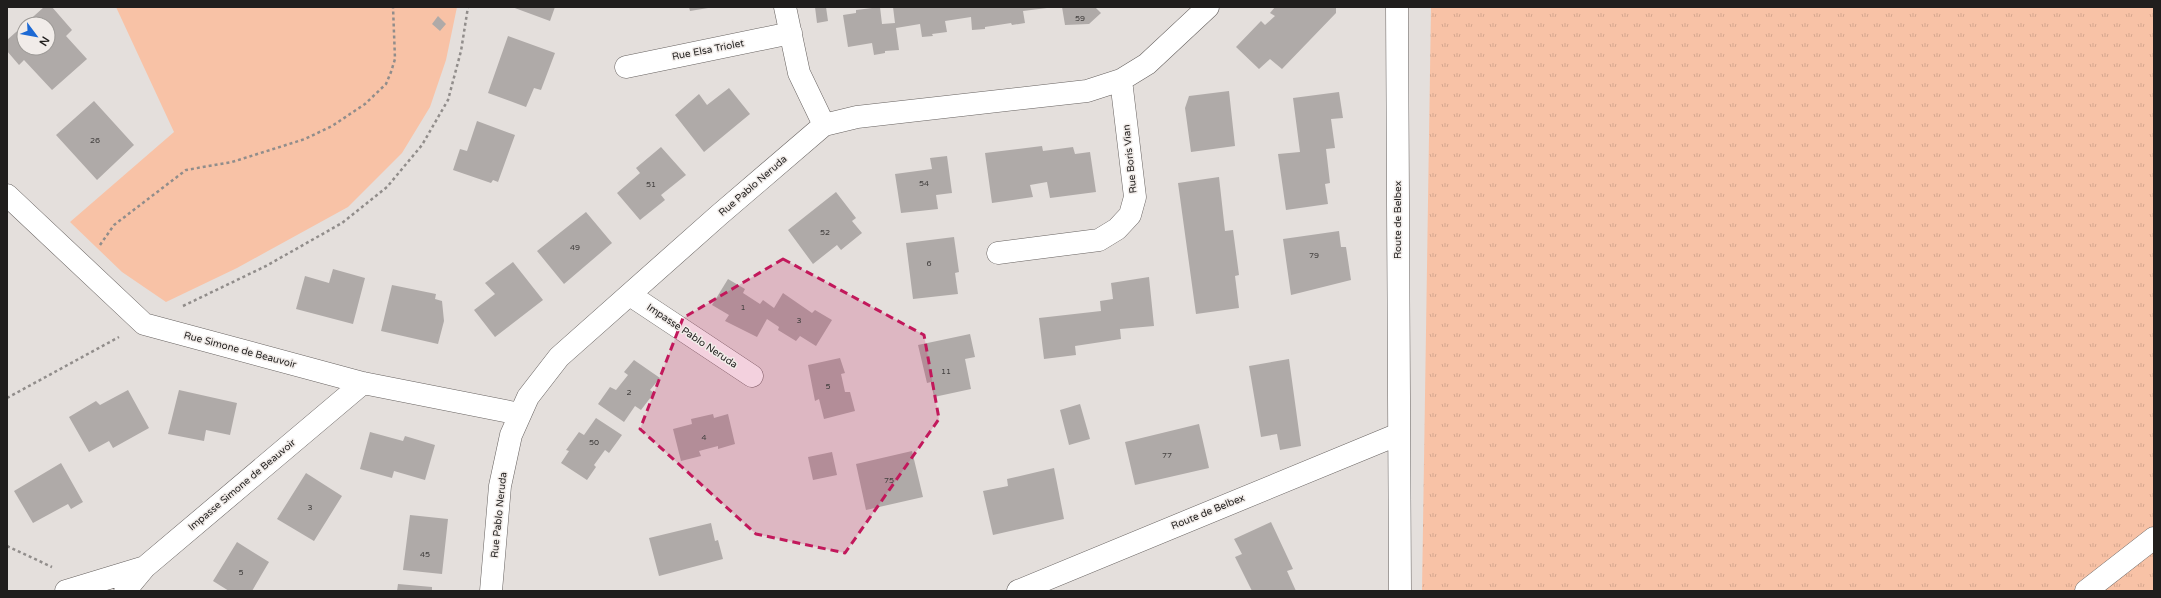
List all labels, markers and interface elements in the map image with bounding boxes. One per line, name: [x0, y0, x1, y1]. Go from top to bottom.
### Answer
house number: 59: [1075, 14, 1085, 23]
north arrow: [16, 16, 56, 56]
text: N: [36, 34, 52, 48]
street label: Rue Elsa Triolet: [671, 37, 745, 63]
street label: Rue Boris Vian: [1120, 124, 1140, 194]
house number: 26: [90, 136, 100, 145]
street label: Rue Pablo Neruda: [716, 153, 790, 219]
house number: 54: [919, 179, 929, 188]
house number: 51: [646, 180, 656, 189]
street label: Route de Belbex: [1392, 181, 1404, 259]
house number: 52: [820, 228, 830, 237]
house number: 49: [570, 243, 580, 252]
house number: 79: [1309, 251, 1319, 260]
house number: 6: [926, 259, 932, 268]
street label: Impasse Pablo Neruda: [644, 301, 740, 371]
house number: 1: [740, 303, 746, 312]
house number: 3: [796, 316, 802, 325]
street label: Rue Simone de Beauvoir: [182, 329, 298, 371]
house number: 11: [941, 367, 951, 376]
house number: 5: [825, 382, 831, 391]
house number: 2: [626, 388, 632, 397]
house number: 4: [701, 433, 707, 442]
street label: Impasse Simone de Beauvoir: [186, 436, 298, 533]
house number: 50: [589, 438, 599, 447]
house number: 77: [1162, 451, 1172, 460]
street label: Rue Pablo Neruda: [489, 471, 509, 559]
house number: 75: [884, 476, 894, 485]
street label: Route de Belbex: [1169, 492, 1247, 532]
house number: 3: [307, 503, 313, 512]
house number: 45: [420, 550, 430, 559]
house number: 5: [238, 568, 244, 577]

